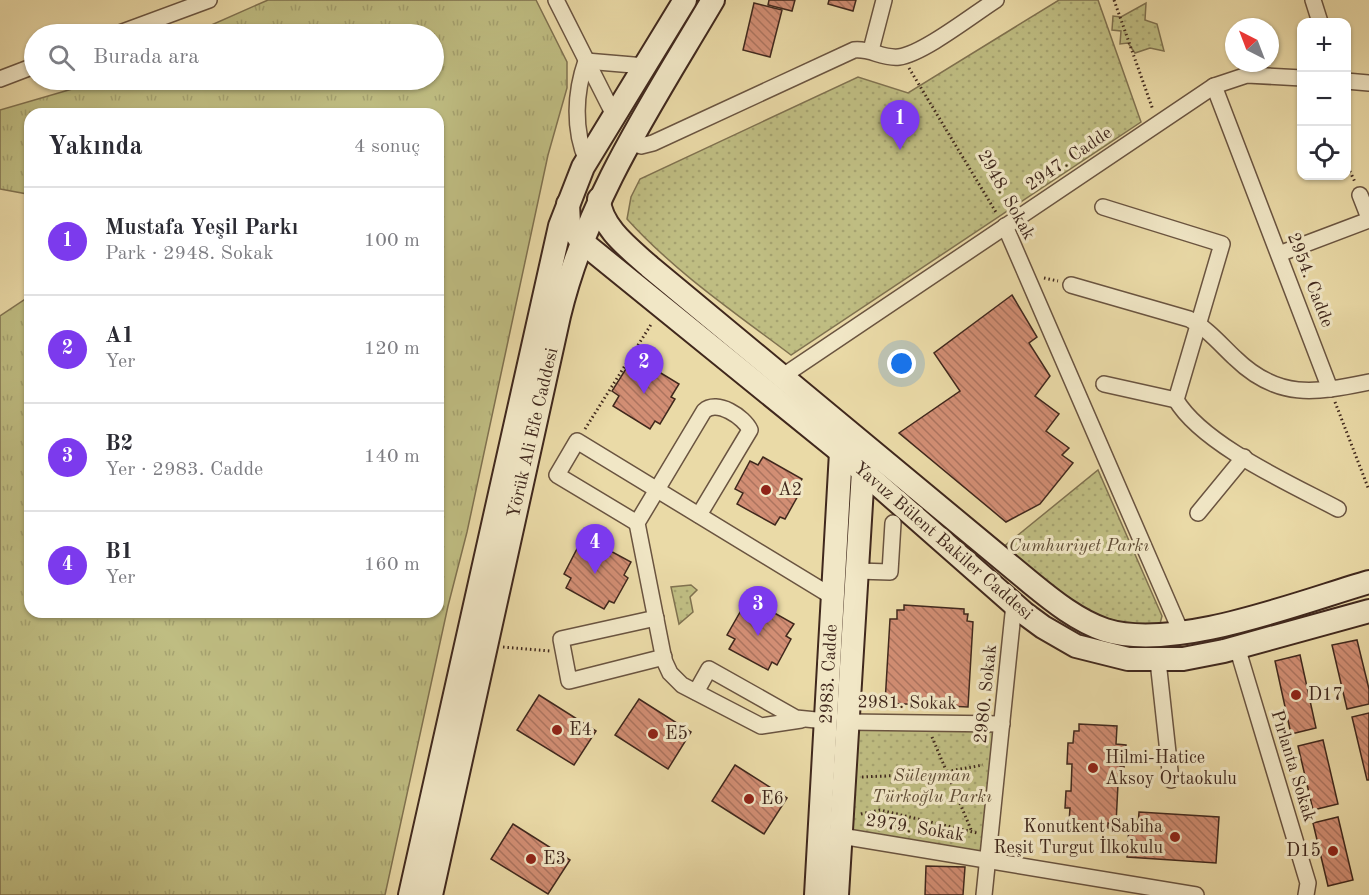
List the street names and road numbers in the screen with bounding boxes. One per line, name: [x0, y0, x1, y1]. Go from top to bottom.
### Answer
street label: 2947. Cadde: [1023, 124, 1115, 194]
street label: 2948. Sokak: [974, 147, 1038, 243]
street label: 2954. Cadde: [1284, 230, 1336, 330]
street label: Yörük Ali Efe Caddesi: [505, 346, 561, 520]
street label: Yavuz Bülent Bakiler Caddesi: [850, 459, 1036, 623]
street label: 2983. Cadde: [817, 624, 841, 724]
street label: 2980. Sokak: [972, 644, 1000, 744]
street label: 2981. Sokak: [857, 693, 957, 713]
street label: Pırlanta Sokak: [1267, 708, 1319, 824]
street label: 2979. Sokak: [864, 811, 966, 845]

